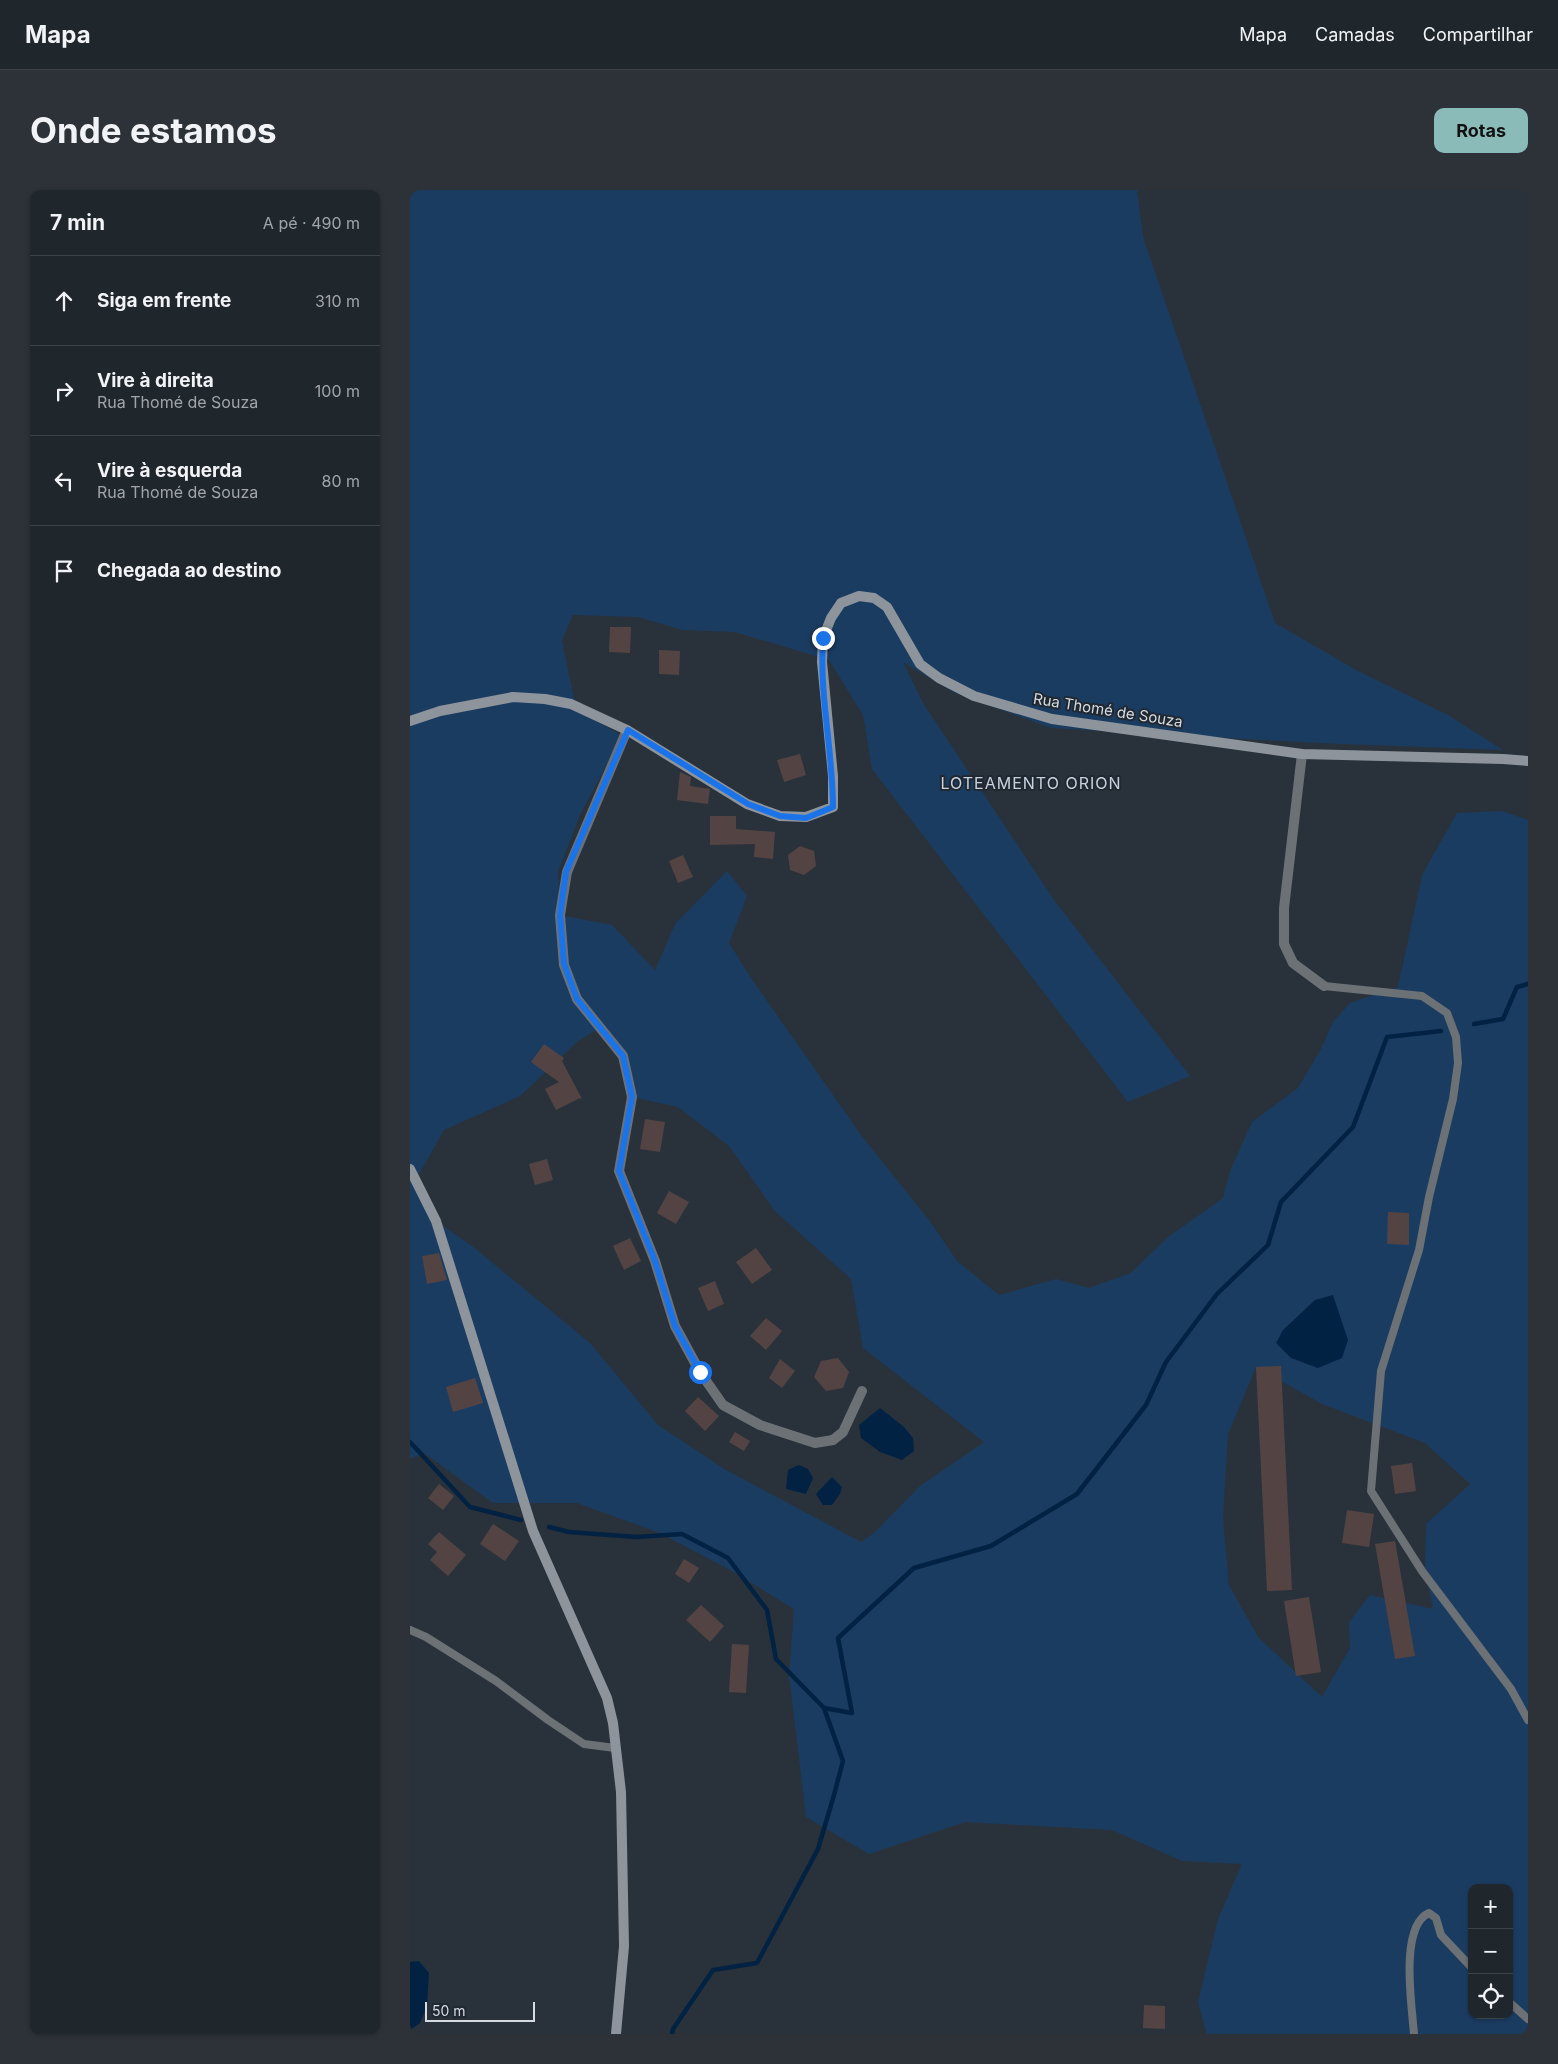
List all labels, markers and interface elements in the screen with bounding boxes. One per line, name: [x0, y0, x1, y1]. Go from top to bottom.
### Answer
text: Mapa: [25, 20, 91, 49]
text: Mapa: [1239, 24, 1287, 45]
text: Camadas: [1315, 24, 1395, 45]
text: Compartilhar: [1423, 24, 1533, 45]
button: Rotas: [1434, 108, 1528, 153]
text: Onde estamos: [30, 109, 277, 151]
text: 7 min: [50, 210, 105, 235]
text: A pé · 490 m: [263, 213, 360, 233]
icon: ahead: [50, 287, 78, 315]
text: Siga em frente: [97, 289, 231, 312]
text: 310 m: [315, 291, 360, 311]
text: Vire à direita: [97, 369, 214, 392]
icon: right: [50, 377, 78, 405]
text: 100 m: [315, 381, 360, 401]
text: Rua Thomé de Souza: [97, 392, 258, 412]
text: Vire à esquerda: [97, 459, 242, 482]
icon: left: [50, 467, 78, 495]
text: 80 m: [321, 471, 360, 491]
text: Rua Thomé de Souza: [97, 482, 258, 502]
icon: arrive: [50, 557, 78, 585]
text: Chegada ao destino: [97, 559, 281, 582]
route end: [812, 627, 835, 650]
street label: Rua Thomé de Souza: [1032, 689, 1184, 731]
district label: LOTEAMENTO ORION: [940, 773, 1122, 793]
route start: [689, 1361, 712, 1384]
map controls: [1468, 1884, 1513, 2019]
button: +: [1468, 1884, 1513, 1929]
button: −: [1468, 1929, 1513, 1974]
button: locate: [1468, 1974, 1513, 2019]
scale bar: [425, 1999, 535, 2022]
text: 50 m: [432, 2002, 466, 2019]

